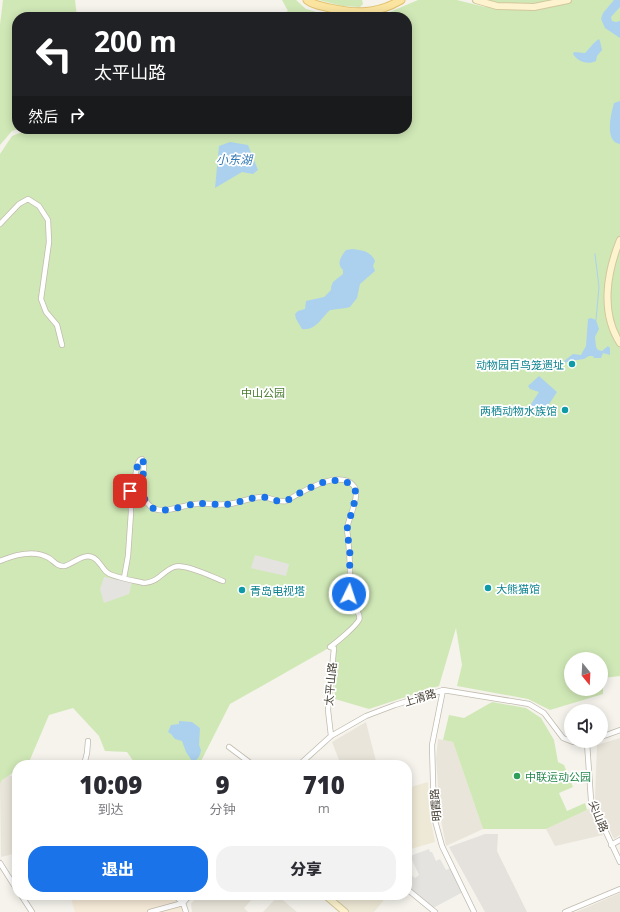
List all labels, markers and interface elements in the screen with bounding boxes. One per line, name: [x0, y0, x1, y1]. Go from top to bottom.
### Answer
text: 200 m: [94, 22, 177, 60]
icon: left: [28, 28, 80, 80]
text: 太平山路: [94, 60, 166, 84]
icon: right: [66, 104, 88, 126]
text: 然后: [28, 106, 58, 126]
water label: 小东湖: [216, 151, 254, 168]
place label: 动物园百鸟笼遗址: [476, 357, 564, 372]
marker: 动物园百鸟笼遗址: [567, 359, 577, 369]
park label: 中山公园: [241, 385, 285, 400]
place label: 两栖动物水族馆: [480, 403, 557, 418]
marker: 两栖动物水族馆: [560, 405, 570, 415]
pin: [113, 474, 147, 508]
icon: arrive: [119, 480, 141, 502]
position arrow: [328, 573, 370, 615]
place label: 大熊猫馆: [496, 581, 540, 596]
place label: 青岛电视塔: [250, 583, 305, 598]
marker: 大熊猫馆: [483, 583, 493, 593]
marker: 青岛电视塔: [237, 585, 247, 595]
north arrow: [564, 652, 608, 696]
map controls: [564, 652, 608, 748]
street label: 太平山路: [321, 661, 339, 707]
street label: 上清路: [402, 685, 438, 709]
button: sound: [564, 704, 608, 748]
text: 10:09: [79, 768, 142, 801]
text: 9: [215, 768, 230, 801]
text: 710: [303, 768, 345, 801]
place label: 中联运动公园: [525, 769, 591, 784]
marker: 中联运动公园: [512, 771, 522, 781]
street label: 明霞路: [426, 788, 444, 822]
street label: 尖山路: [586, 798, 612, 834]
text: m: [318, 799, 330, 817]
text: 到达: [98, 800, 124, 818]
text: 分钟: [209, 800, 235, 818]
button: 退出: [28, 846, 208, 892]
button: 分享: [216, 846, 396, 892]

